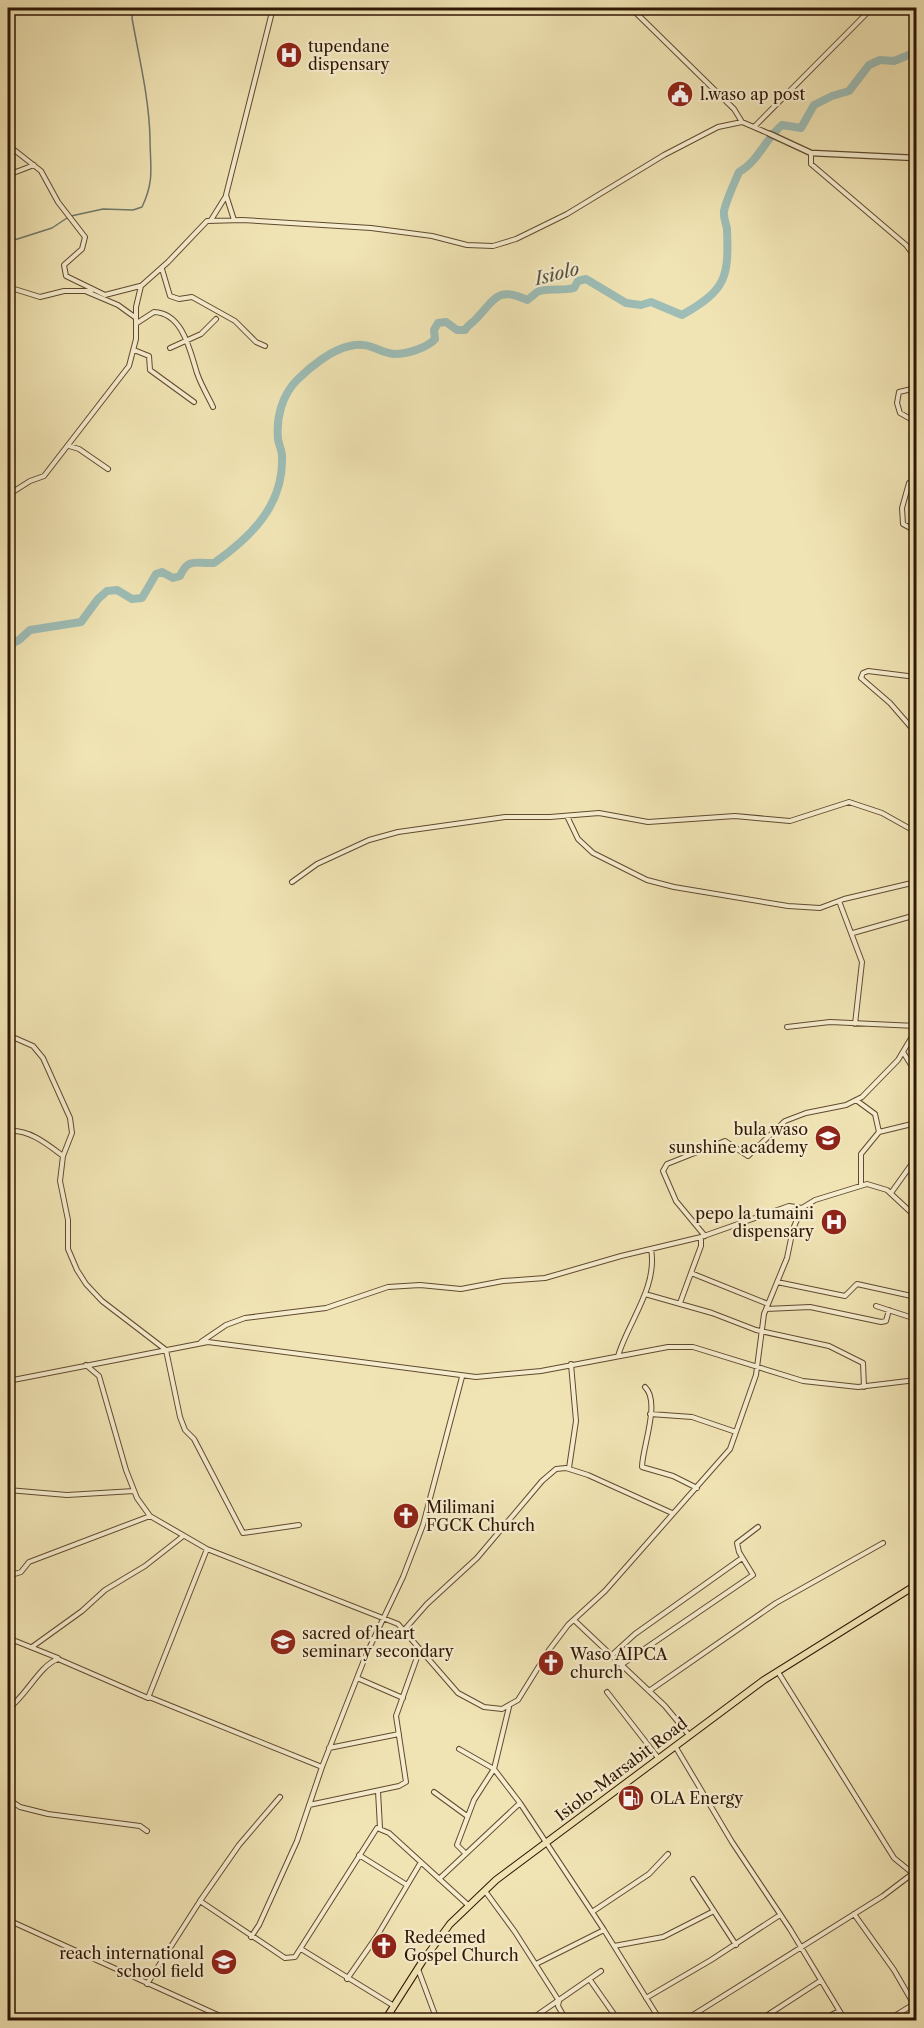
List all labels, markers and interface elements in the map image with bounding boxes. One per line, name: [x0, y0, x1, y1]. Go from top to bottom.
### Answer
place label: tupendane dispensary: [308, 36, 391, 74]
hospital icon: tupendane dispensary: [274, 40, 304, 70]
public building icon: l.waso ap post: [665, 79, 695, 109]
place label: l.waso ap post: [700, 84, 805, 104]
water label: Isiolo: [531, 258, 582, 291]
place label: bula waso sunshine academy: [669, 1119, 809, 1157]
school or university icon: bula waso sunshine academy: [813, 1123, 843, 1153]
place label: pepo la tumaini dispensary: [695, 1203, 815, 1241]
hospital icon: pepo la tumaini dispensary: [819, 1207, 849, 1237]
place label: Milimani FGCK Church: [426, 1497, 535, 1535]
church icon: Milimani FGCK Church: [391, 1501, 421, 1531]
place label: sacred of heart seminary secondary: [302, 1623, 455, 1661]
school or university icon: sacred of heart seminary secondary: [268, 1627, 298, 1657]
place label: Waso AIPCA church: [569, 1644, 669, 1682]
church icon: Waso AIPCA church: [536, 1648, 566, 1678]
street label: Isiolo-Marsabit Road: [551, 1713, 691, 1825]
fuel station icon: OLA Energy: [616, 1783, 646, 1813]
place label: OLA Energy: [650, 1788, 744, 1808]
place label: Redeemed Gospel Church: [404, 1927, 519, 1965]
church icon: Redeemed Gospel Church: [369, 1931, 399, 1961]
place label: reach international school field: [59, 1943, 204, 1981]
school or university icon: reach international school field: [209, 1947, 239, 1977]

